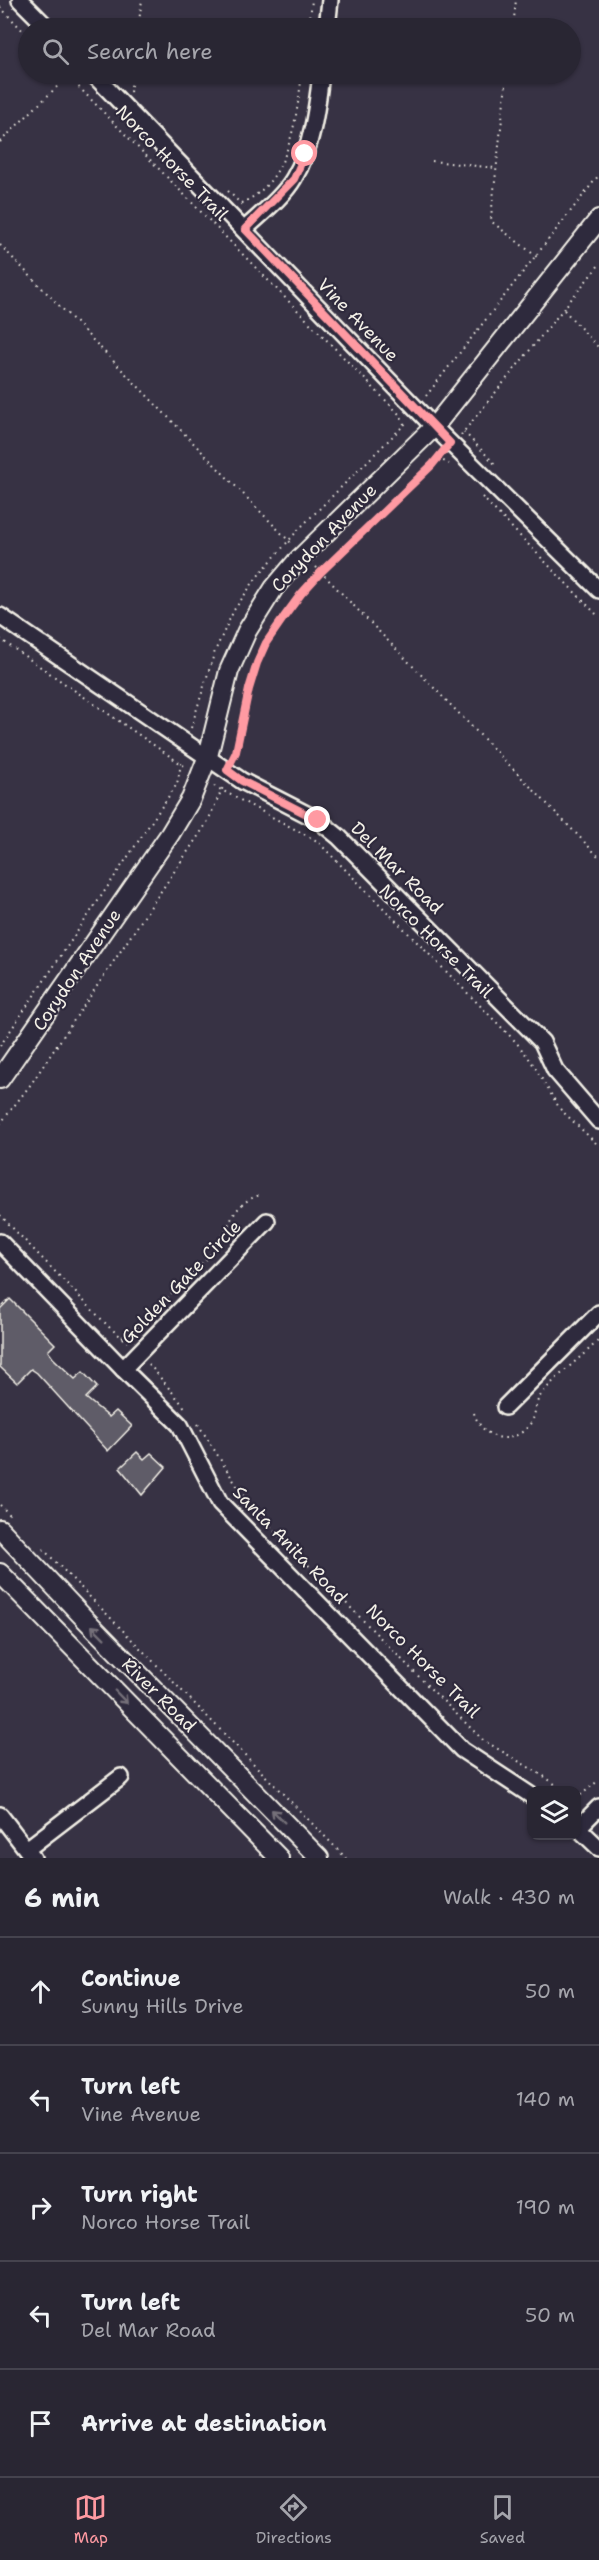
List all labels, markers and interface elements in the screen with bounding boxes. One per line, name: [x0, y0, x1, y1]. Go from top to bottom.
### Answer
search box: [18, 18, 581, 84]
icon: search: [39, 35, 72, 68]
text: Search here: [87, 37, 213, 66]
street label: Norco Horse Trail: [110, 100, 234, 227]
route start: [291, 140, 317, 166]
street label: Vine Avenue: [312, 273, 404, 367]
street label: Corydon Avenue: [266, 478, 382, 598]
route end: [304, 806, 330, 832]
street label: Del Mar Road: [346, 817, 448, 919]
street label: Norco Horse Trail: [374, 879, 499, 1004]
street label: Corydon Avenue: [27, 904, 127, 1036]
street label: Golden Gate Circle: [116, 1215, 246, 1349]
street label: Santa Anita Road: [227, 1481, 353, 1609]
street label: Norco Horse Trail: [361, 1599, 486, 1724]
one-way arrow: [90, 1625, 105, 1640]
street label: River Road: [116, 1652, 202, 1738]
one-way arrow: [114, 1690, 128, 1705]
map controls: [527, 1786, 581, 1840]
button: layers: [527, 1786, 581, 1840]
one-way arrow: [271, 1809, 286, 1824]
text: 6 min: [24, 1880, 100, 1915]
text: Walk · 430 m: [443, 1884, 575, 1910]
text: Continue: [81, 1964, 181, 1993]
icon: ahead: [24, 1975, 57, 2008]
text: 50 m: [525, 1978, 575, 2004]
text: Sunny Hills Drive: [81, 1993, 243, 2019]
text: Turn left: [81, 2072, 180, 2101]
icon: left: [24, 2083, 57, 2116]
text: 140 m: [516, 2086, 575, 2112]
text: Vine Avenue: [81, 2101, 201, 2127]
text: Turn right: [81, 2180, 198, 2209]
icon: right: [24, 2191, 57, 2224]
text: 190 m: [516, 2194, 575, 2220]
text: Norco Horse Trail: [81, 2209, 250, 2235]
text: Turn left: [81, 2288, 180, 2317]
icon: left: [24, 2299, 57, 2332]
text: 50 m: [525, 2302, 575, 2328]
text: Del Mar Road: [81, 2317, 216, 2343]
icon: arrive: [24, 2407, 57, 2440]
text: Arrive at destination: [81, 2409, 327, 2438]
tab: Map: [74, 2491, 108, 2548]
tab: Directions: [256, 2491, 332, 2548]
tab: Saved: [480, 2491, 525, 2548]

